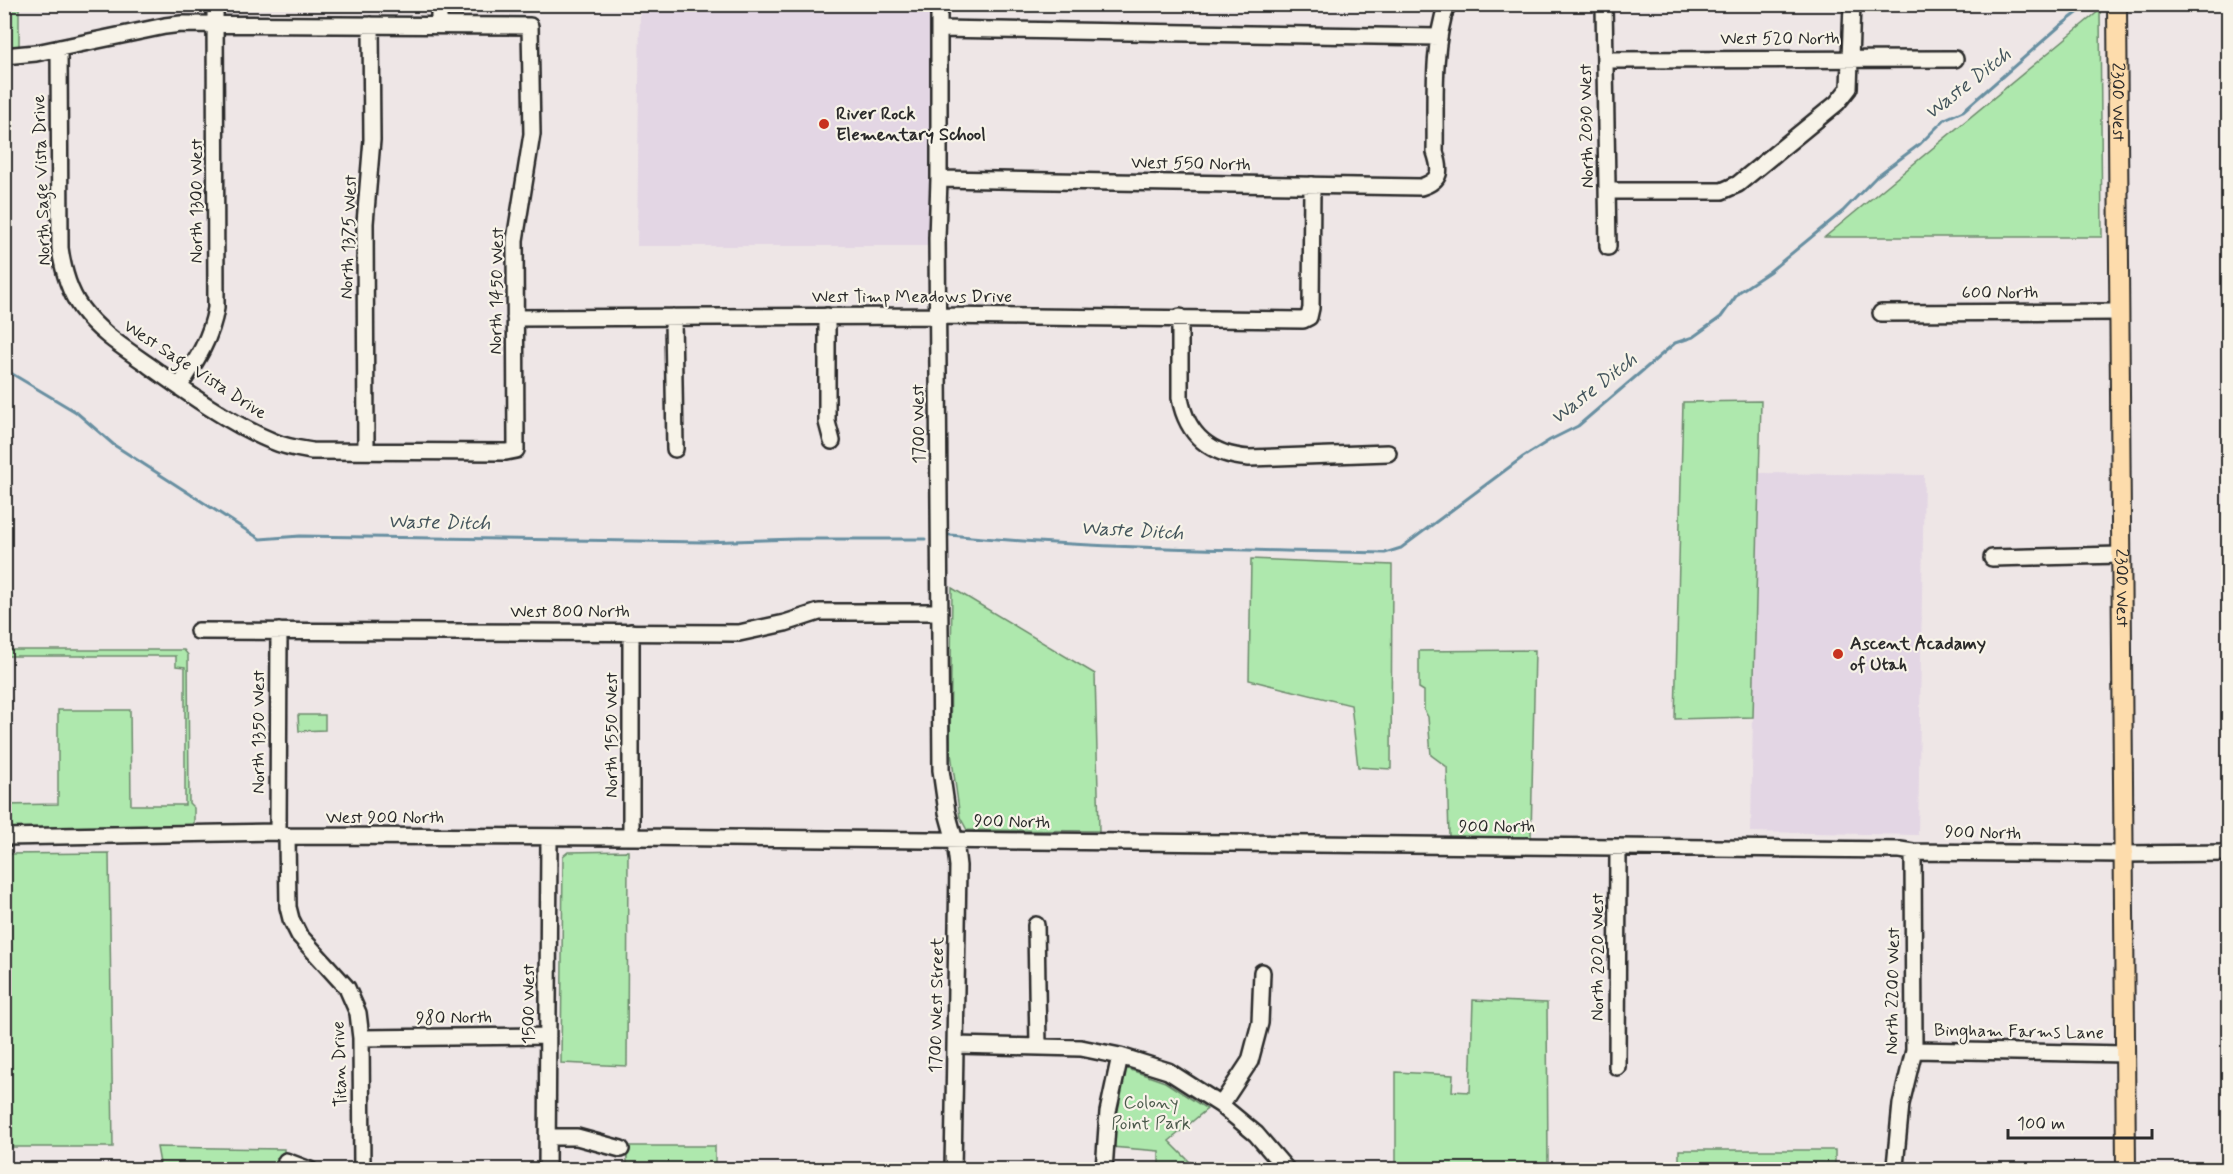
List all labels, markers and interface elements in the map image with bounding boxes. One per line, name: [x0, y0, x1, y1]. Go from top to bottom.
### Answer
street label: West 520 North: [1720, 27, 1840, 51]
water label: Waste Ditch: [1919, 41, 2017, 126]
street label: 2300 West: [2105, 62, 2130, 142]
street label: North 2030 West: [1574, 63, 1600, 189]
street label: North Sage Vista Drive: [27, 94, 59, 266]
place label: River Rock Elementary School: [836, 102, 986, 147]
marker: River Rock Elementary School: [817, 117, 831, 131]
street label: North 1300 West: [185, 138, 209, 263]
street label: West 550 North: [1131, 151, 1251, 177]
street label: North 1375 West: [335, 174, 363, 300]
street label: North 1450 West: [484, 227, 510, 355]
street label: 600 North: [1962, 281, 2038, 305]
street label: West Timp Meadows Drive: [812, 285, 1012, 309]
street label: West Sage Vista Drive: [118, 315, 271, 427]
water label: Waste Ditch: [1545, 346, 1643, 431]
street label: 1700 West: [906, 383, 932, 464]
water label: Waste Ditch: [387, 509, 491, 537]
water label: Waste Ditch: [1080, 515, 1185, 547]
street label: 2300 West: [2109, 548, 2134, 628]
street label: West 800 North: [510, 600, 630, 624]
place label: Ascent Acadamy of Utah: [1850, 632, 1986, 677]
marker: Ascent Acadamy of Utah: [1831, 647, 1845, 661]
street label: North 1350 West: [247, 669, 271, 794]
street label: North 1550 West: [600, 671, 624, 798]
street label: West 900 North: [326, 806, 444, 830]
street label: 900 North: [974, 809, 1050, 835]
street label: 900 North: [1459, 815, 1535, 839]
street label: 900 North: [1945, 820, 2021, 846]
street label: North 2020 West: [1586, 892, 1610, 1021]
street label: North 2200 West: [1880, 926, 1906, 1055]
street label: 1700 West Street: [924, 936, 950, 1073]
street label: 1500 West: [517, 963, 541, 1044]
street label: 980 North: [416, 1005, 492, 1031]
street label: Bingham Farms Lane: [1934, 1019, 2104, 1046]
street label: Titan Drive: [327, 1021, 353, 1107]
park label: Colony Point Park: [1111, 1091, 1191, 1136]
scale bar: [2008, 1102, 2152, 1140]
text: 100 m: [2017, 1112, 2065, 1136]

